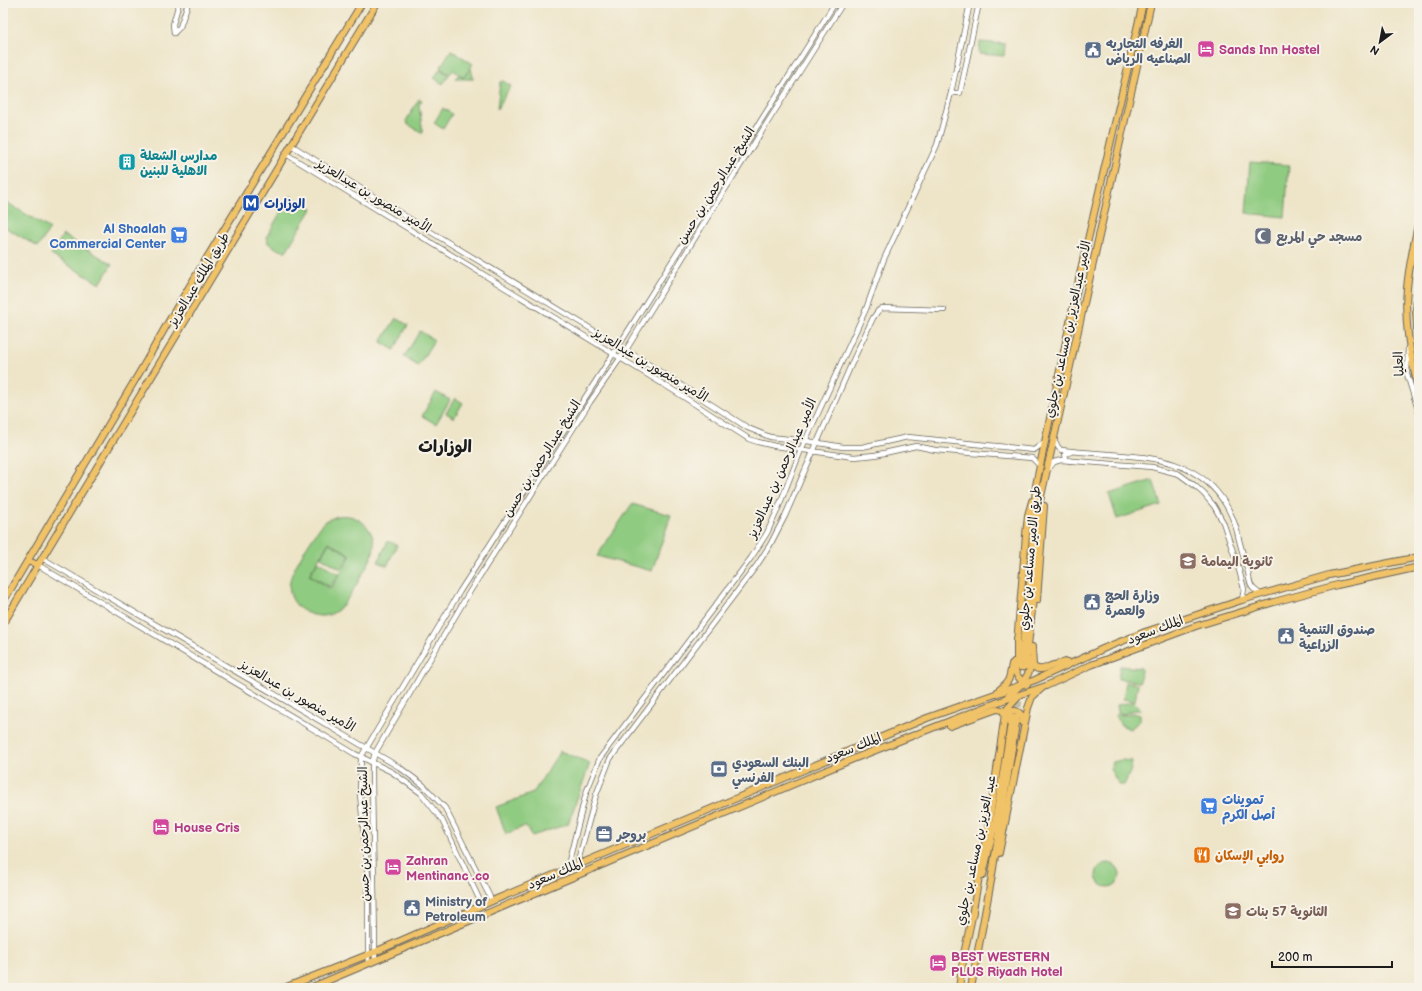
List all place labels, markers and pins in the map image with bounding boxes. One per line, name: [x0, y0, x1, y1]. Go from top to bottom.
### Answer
place label: الغرفه التجاريه الصناعيه الرياض: [1106, 36, 1191, 67]
hotel icon: Sands Inn Hostel: [1196, 39, 1216, 59]
public building icon: الغرفه التجاريه الصناعيه الرياض: [1083, 40, 1103, 60]
place label: Sands Inn Hostel: [1219, 42, 1320, 58]
place label: مدارس الشعلة الاهلية للبنين: [140, 148, 218, 179]
building icon: مدارس الشعلة الاهلية للبنين: [117, 152, 137, 172]
metro station icon: الوزارات: [241, 193, 261, 213]
place label: الوزارات: [264, 196, 305, 213]
place label: Al Shoalah Commercial Center: [50, 221, 167, 252]
supermarket icon: Al Shoalah Commercial Center: [169, 225, 189, 245]
mosque icon: مسجد حي المربع: [1253, 226, 1273, 246]
place label: مسجد حي المربع: [1276, 229, 1362, 249]
school or university icon: ثانوية اليمامة: [1178, 551, 1198, 571]
place label: ثانوية اليمامة: [1201, 554, 1274, 570]
place label: وزارة الحج والعمرة: [1105, 588, 1160, 619]
public building icon: وزارة الحج والعمرة: [1082, 592, 1102, 612]
place label: صندوق التنمية الزراعية: [1299, 622, 1375, 653]
public building icon: صندوق التنمية الزراعية: [1276, 626, 1296, 646]
place label: البنك السعودي الفرنسي: [732, 755, 809, 790]
bank icon: البنك السعودي الفرنسي: [709, 759, 729, 779]
place label: تموينات أصل الكرم: [1222, 792, 1276, 825]
supermarket icon: تموينات أصل الكرم: [1199, 796, 1219, 816]
hotel icon: House Cris: [151, 817, 171, 837]
place label: House Cris: [174, 820, 240, 836]
office icon: بروجر: [594, 824, 614, 844]
place label: بروجر: [616, 827, 646, 843]
restaurant icon: روابي الإسكان: [1192, 845, 1212, 865]
place label: روابي الإسكان: [1215, 848, 1284, 868]
place label: Zahran Mentinanc .co: [406, 853, 489, 884]
hotel icon: Zahran Mentinanc .co: [383, 857, 403, 877]
place label: Ministry of Petroleum: [425, 894, 488, 925]
public building icon: Ministry of Petroleum: [402, 898, 422, 918]
school or university icon: الثانوية 57 بنات: [1223, 901, 1243, 921]
place label: الثانوية 57 بنات: [1246, 904, 1327, 921]
place label: BEST WESTERN PLUS Riyadh Hotel: [951, 949, 1063, 980]
hotel icon: BEST WESTERN PLUS Riyadh Hotel: [928, 953, 948, 973]

